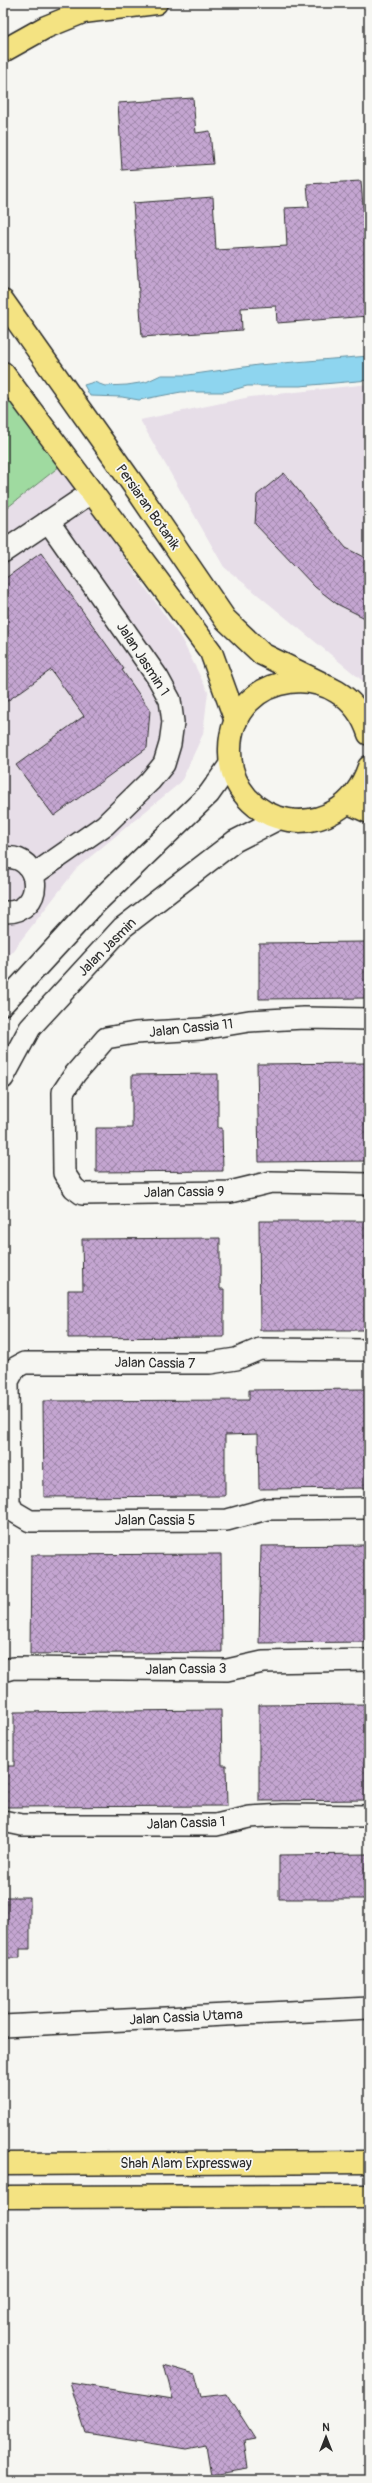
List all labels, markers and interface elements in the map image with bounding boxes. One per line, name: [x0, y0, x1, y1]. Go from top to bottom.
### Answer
street label: Persiaran Botanik: [112, 461, 184, 553]
street label: Jalan Jasmin 1: [113, 619, 173, 699]
street label: Jalan Jasmin: [74, 914, 140, 980]
street label: Jalan Cassia 11: [148, 1015, 234, 1041]
street label: Jalan Cassia 9: [144, 1183, 224, 1201]
street label: Jalan Cassia 7: [114, 1354, 196, 1372]
street label: Jalan Cassia 5: [115, 1512, 195, 1529]
street label: Jalan Cassia 3: [145, 1660, 227, 1678]
street label: Jalan Cassia 1: [146, 1813, 226, 1833]
street label: Jalan Cassia Utama: [129, 2006, 243, 2028]
street label: Shah Alam Expressway: [120, 2155, 252, 2172]
north arrow: [306, 2417, 346, 2457]
text: N: [322, 2421, 330, 2434]

